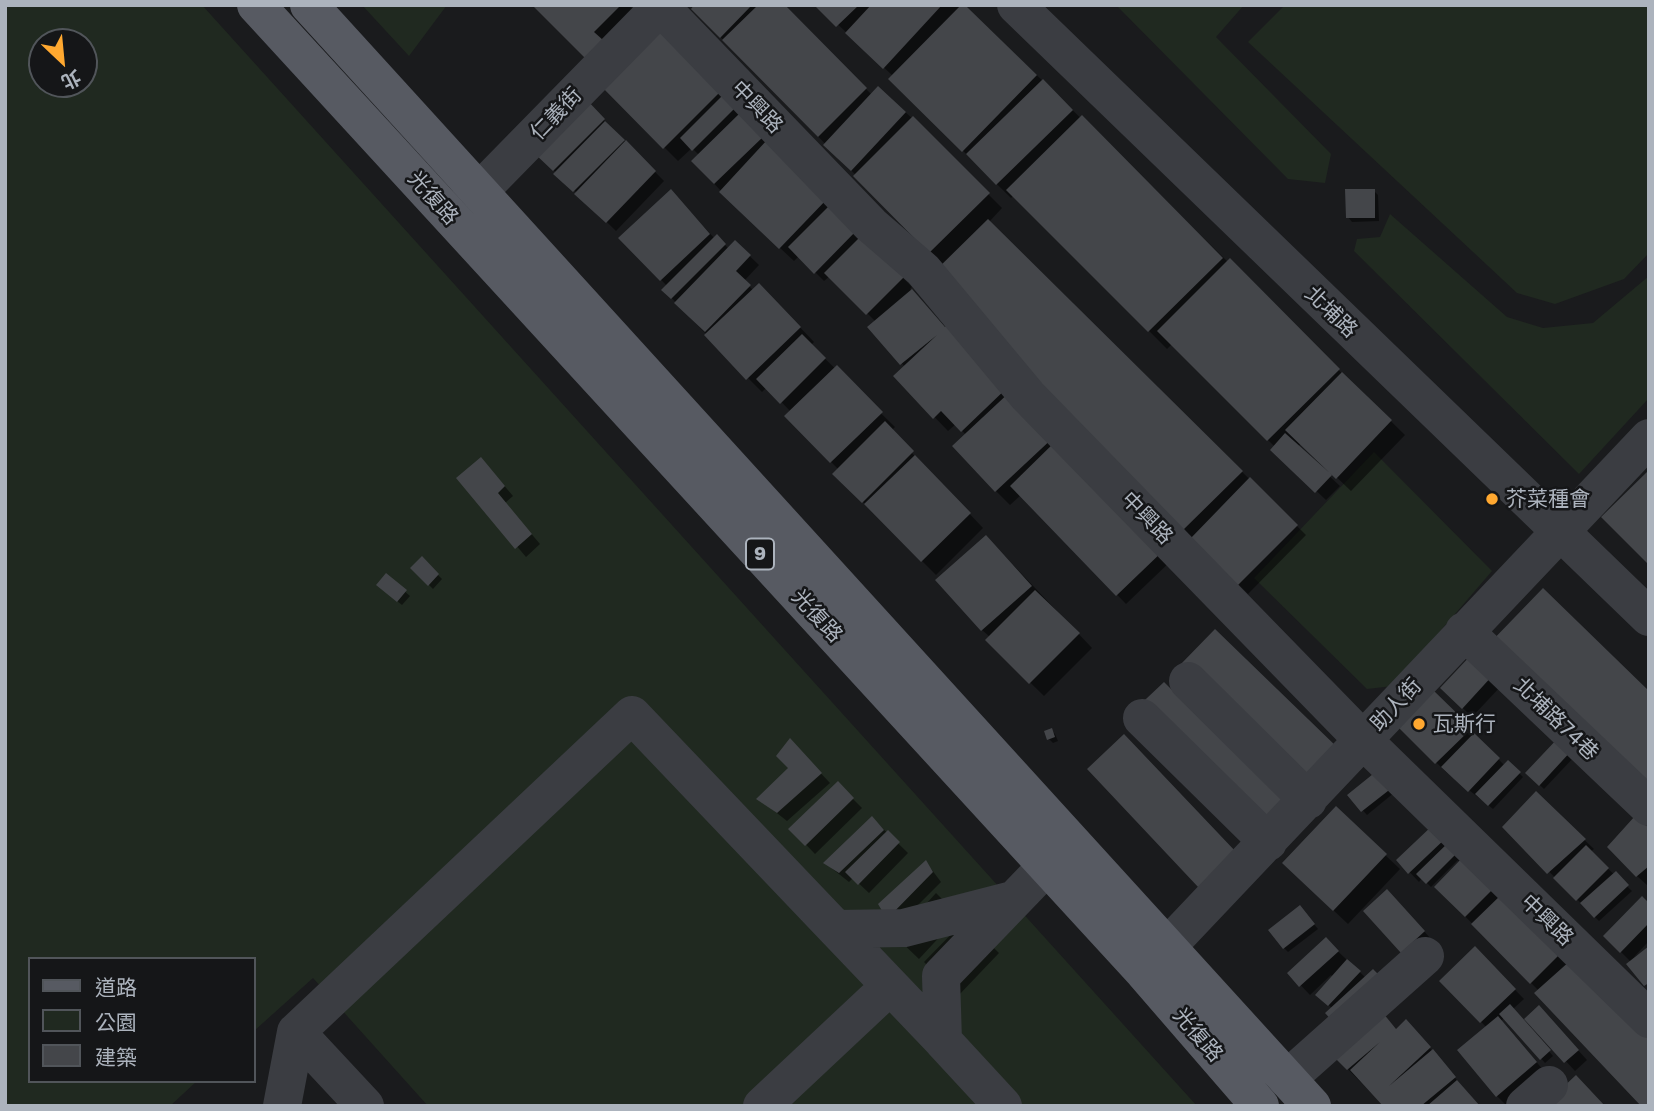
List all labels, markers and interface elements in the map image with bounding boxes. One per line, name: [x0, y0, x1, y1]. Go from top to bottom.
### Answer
north arrow: [28, 28, 98, 98]
text: 北: [58, 66, 85, 95]
street label: 中興路: [726, 76, 788, 138]
street label: 仁義街: [525, 83, 587, 145]
street label: 光復路: [403, 166, 463, 230]
street label: 北埔路: [1300, 281, 1362, 343]
place label: 芥菜種會: [1506, 486, 1590, 512]
street label: 中興路: [1116, 487, 1178, 549]
marker: 芥菜種會: [1484, 491, 1500, 507]
road number: 9: [746, 538, 774, 569]
street label: 光復路: [786, 584, 848, 648]
street label: 北埔路74巷: [1508, 672, 1604, 766]
street label: 助人街: [1365, 673, 1427, 737]
place label: 瓦斯行: [1433, 711, 1496, 737]
marker: 瓦斯行: [1411, 716, 1427, 732]
street label: 中興路: [1516, 889, 1578, 951]
legend: [28, 957, 256, 1083]
text: 道路: [95, 974, 137, 1000]
street label: 光復路: [1168, 1003, 1228, 1067]
text: 公園: [95, 1009, 137, 1035]
text: 建築: [95, 1044, 137, 1070]

